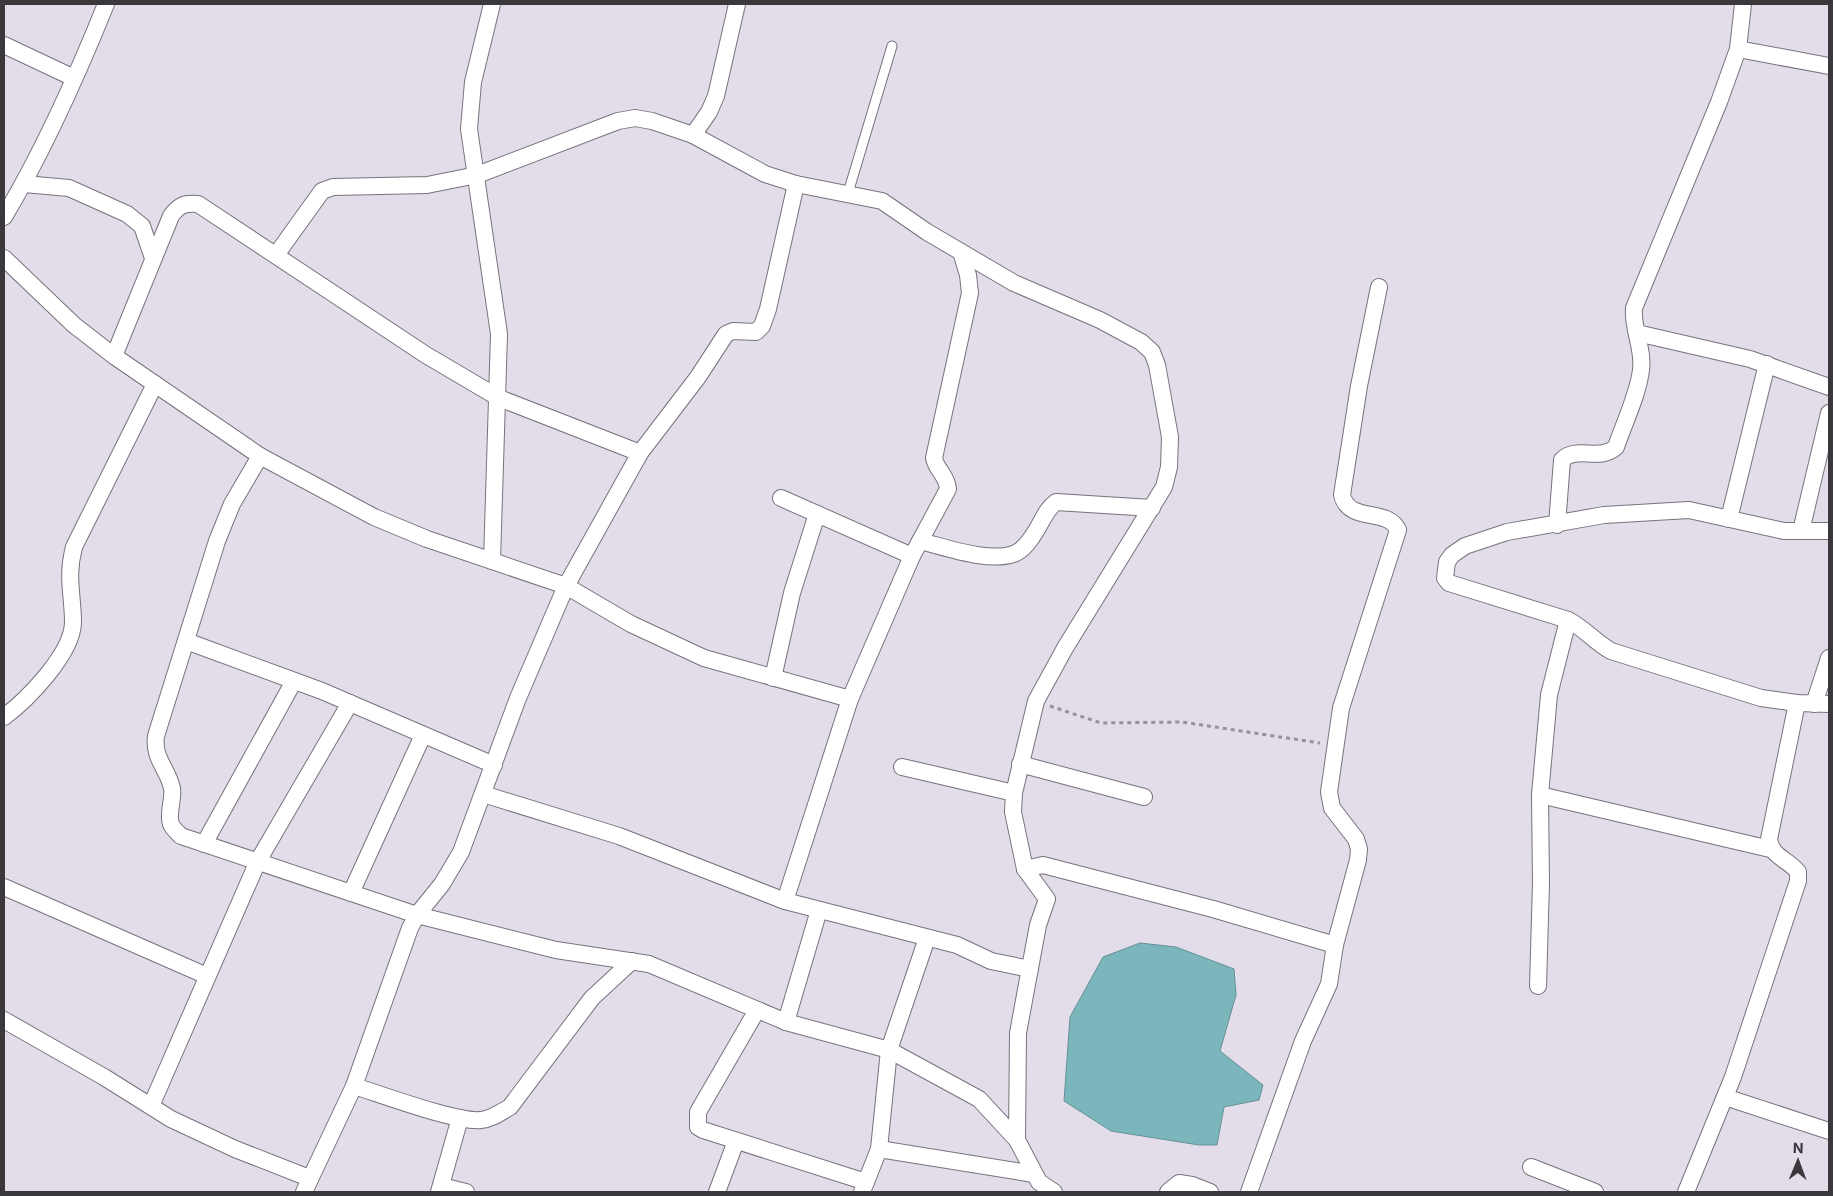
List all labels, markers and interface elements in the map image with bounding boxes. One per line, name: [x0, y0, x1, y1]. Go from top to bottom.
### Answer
north arrow: [1773, 1136, 1823, 1186]
text: N: [1793, 1139, 1804, 1156]

